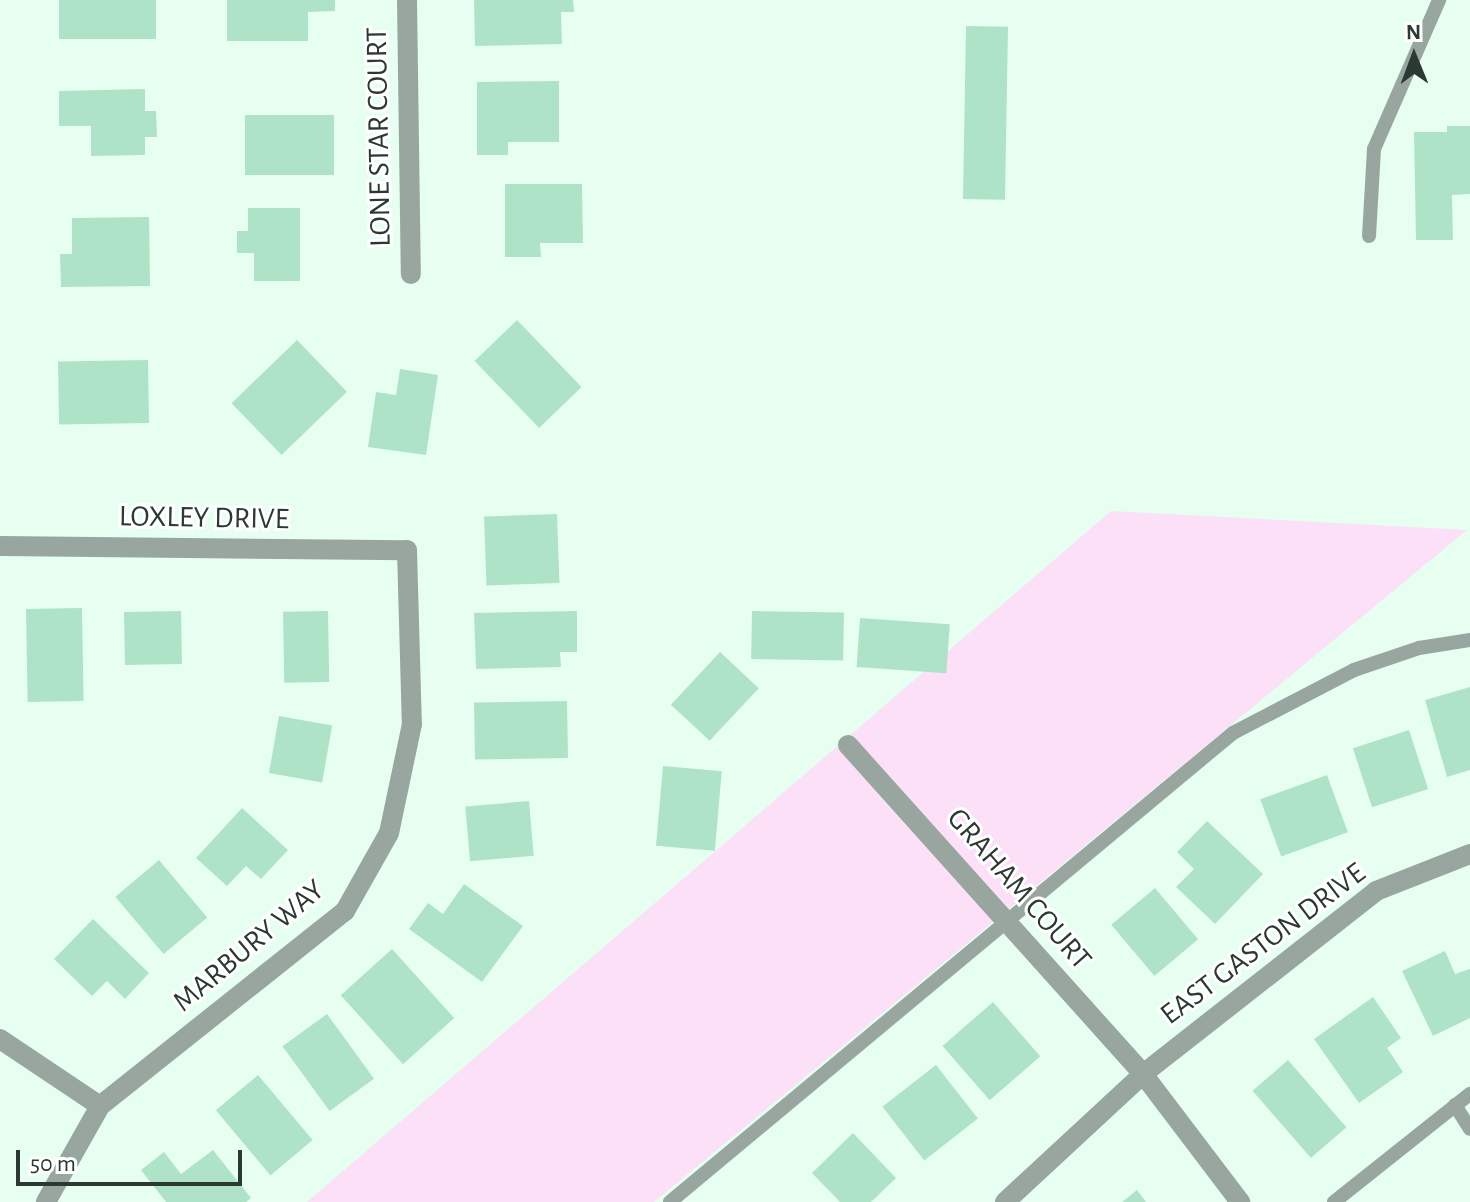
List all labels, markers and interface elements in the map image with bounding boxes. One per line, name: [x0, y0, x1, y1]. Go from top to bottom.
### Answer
north arrow: [1374, 16, 1454, 96]
text: N: [1406, 21, 1421, 43]
street label: LONE STAR COURT: [359, 27, 399, 247]
street label: LOXLEY DRIVE: [119, 499, 289, 537]
street label: GRAHAM COURT: [939, 801, 1099, 977]
street label: EAST GASTON DRIVE: [1153, 855, 1373, 1033]
street label: MARBURY WAY: [166, 872, 332, 1020]
scale bar: [20, 1134, 246, 1184]
text: 50 m: [30, 1152, 76, 1176]

